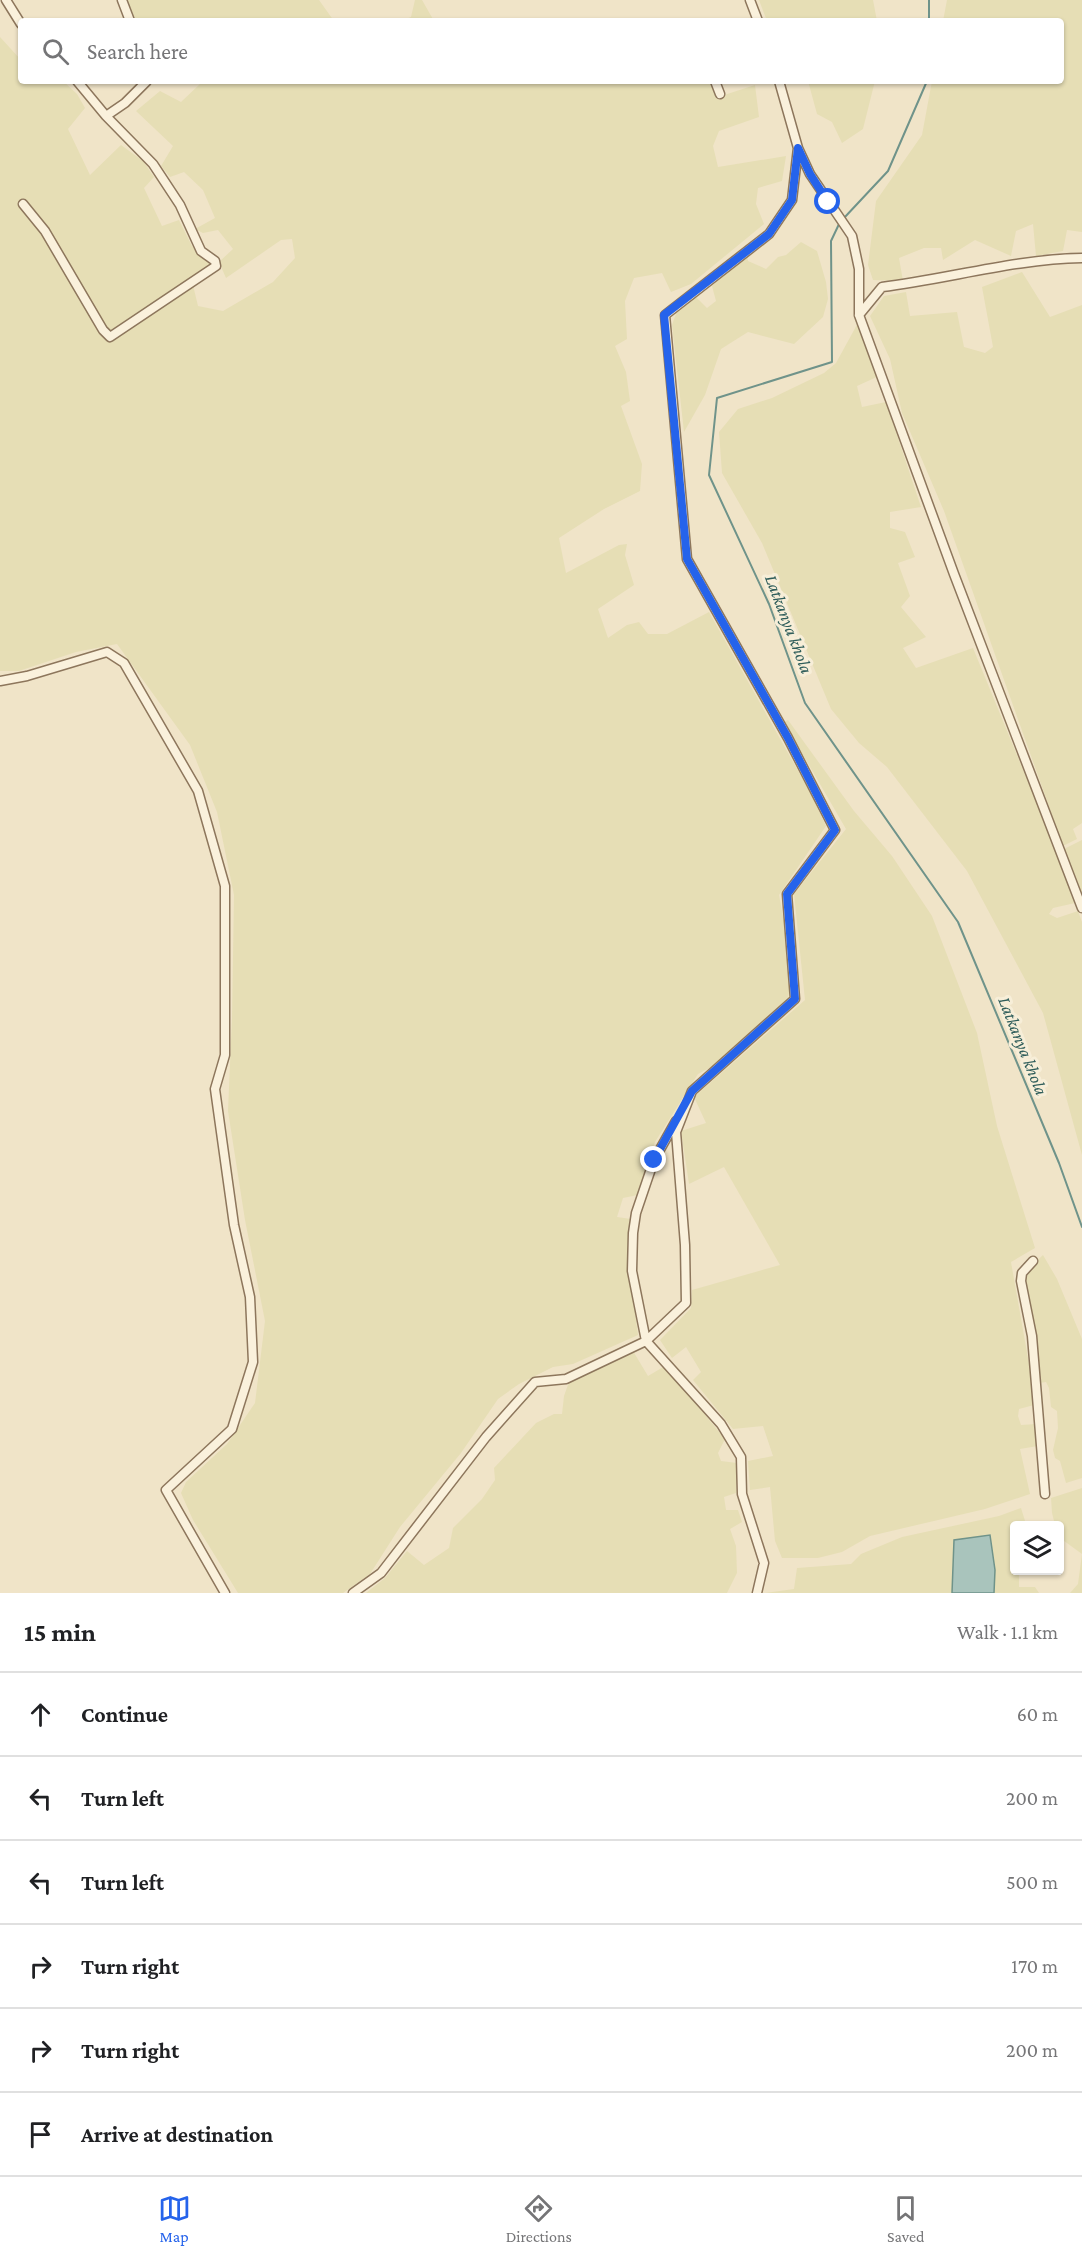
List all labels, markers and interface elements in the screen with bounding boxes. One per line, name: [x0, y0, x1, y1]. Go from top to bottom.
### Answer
search box: [18, 18, 1064, 84]
icon: search: [39, 35, 72, 68]
text: Search here: [87, 39, 188, 64]
route start: [814, 188, 840, 214]
water label: Latkanya khola: [761, 572, 817, 677]
water label: Latkanya khola: [994, 994, 1052, 1099]
route end: [640, 1146, 666, 1172]
map controls: [1010, 1521, 1064, 1575]
button: layers: [1010, 1521, 1064, 1575]
text: 15 min: [24, 1618, 96, 1647]
text: Walk · 1.1 km: [957, 1621, 1058, 1643]
icon: ahead: [24, 1698, 57, 1731]
text: Continue: [81, 1702, 168, 1727]
text: 60 m: [1017, 1703, 1058, 1725]
icon: left: [24, 1782, 57, 1815]
text: Turn left: [81, 1786, 164, 1811]
text: 200 m: [1006, 1787, 1058, 1809]
icon: left: [24, 1866, 57, 1899]
text: Turn left: [81, 1870, 164, 1895]
text: 500 m: [1006, 1871, 1058, 1893]
icon: right: [24, 1950, 57, 1983]
text: Turn right: [81, 1954, 179, 1979]
text: 170 m: [1011, 1955, 1058, 1977]
icon: right: [24, 2034, 57, 2067]
text: Turn right: [81, 2038, 179, 2063]
text: 200 m: [1006, 2039, 1058, 2061]
icon: arrive: [24, 2118, 57, 2151]
text: Arrive at destination: [81, 2122, 273, 2147]
tab: Map: [158, 2192, 191, 2245]
tab: Directions: [506, 2192, 572, 2245]
tab: Saved: [887, 2192, 924, 2245]

